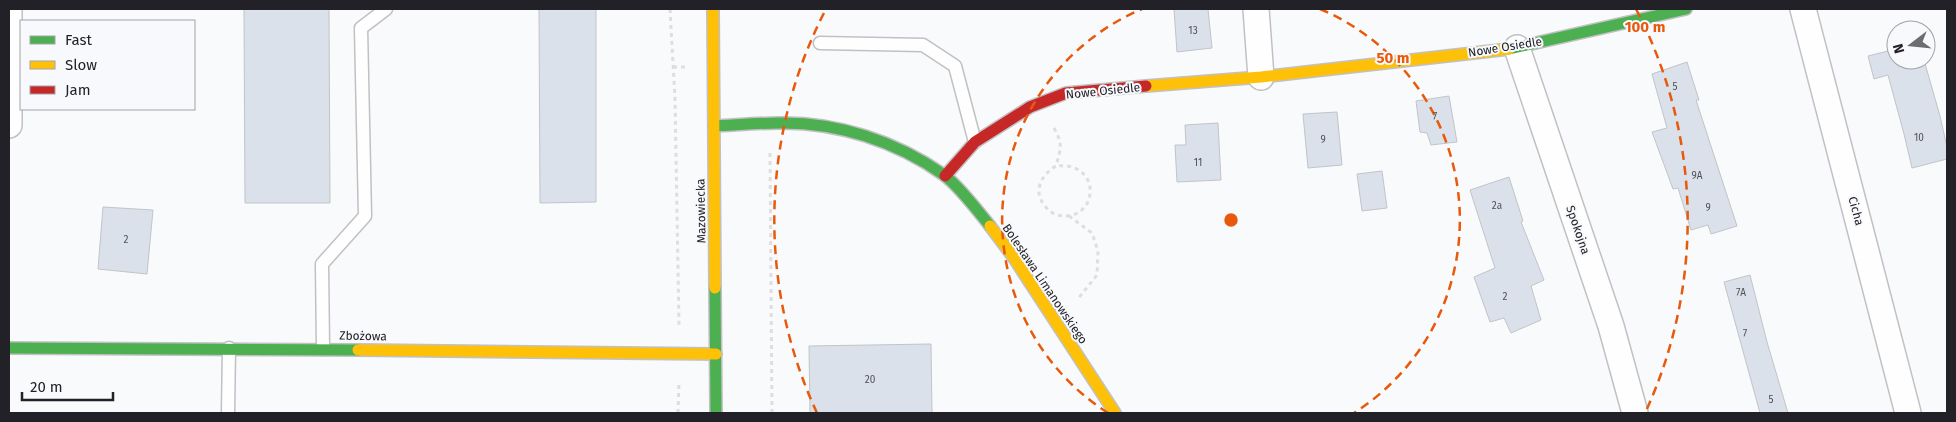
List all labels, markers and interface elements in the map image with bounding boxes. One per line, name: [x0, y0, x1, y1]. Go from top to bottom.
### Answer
text: 100 m: [1625, 18, 1665, 36]
legend: [20, 20, 195, 110]
north arrow: [1886, 20, 1936, 70]
house number: 13: [1188, 25, 1198, 37]
text: Fast: [65, 31, 92, 49]
street label: Nowe Osiedle: [1467, 34, 1543, 60]
text: N: [1890, 42, 1908, 55]
text: 50 m: [1376, 49, 1410, 67]
text: Slow: [65, 56, 97, 74]
street label: Nowe Osiedle: [1065, 80, 1141, 102]
text: Jam: [65, 81, 91, 99]
house number: 5: [1672, 81, 1678, 93]
house number: 7: [1433, 111, 1438, 123]
house number: 10: [1914, 132, 1924, 144]
house number: 9: [1320, 134, 1326, 146]
house number: 11: [1194, 157, 1202, 169]
house number: 9A: [1692, 170, 1703, 182]
street label: Mazowiecka: [693, 178, 709, 244]
street label: Cicha: [1845, 195, 1867, 227]
house number: 2a: [1492, 200, 1502, 212]
house number: 9: [1705, 202, 1711, 214]
street label: Spokojna: [1563, 204, 1593, 256]
centre of rings: [1222, 211, 1240, 229]
street label: Bolesława Limanowskiego: [1000, 221, 1090, 347]
house number: 2: [124, 234, 129, 246]
house number: 7A: [1736, 287, 1746, 299]
house number: 2: [1503, 291, 1508, 303]
house number: 7: [1743, 328, 1748, 340]
street label: Zbożowa: [339, 329, 387, 343]
scale bar: [22, 370, 114, 402]
house number: 20: [865, 374, 876, 386]
text: 20 m: [30, 378, 63, 396]
house number: 5: [1768, 394, 1774, 406]

